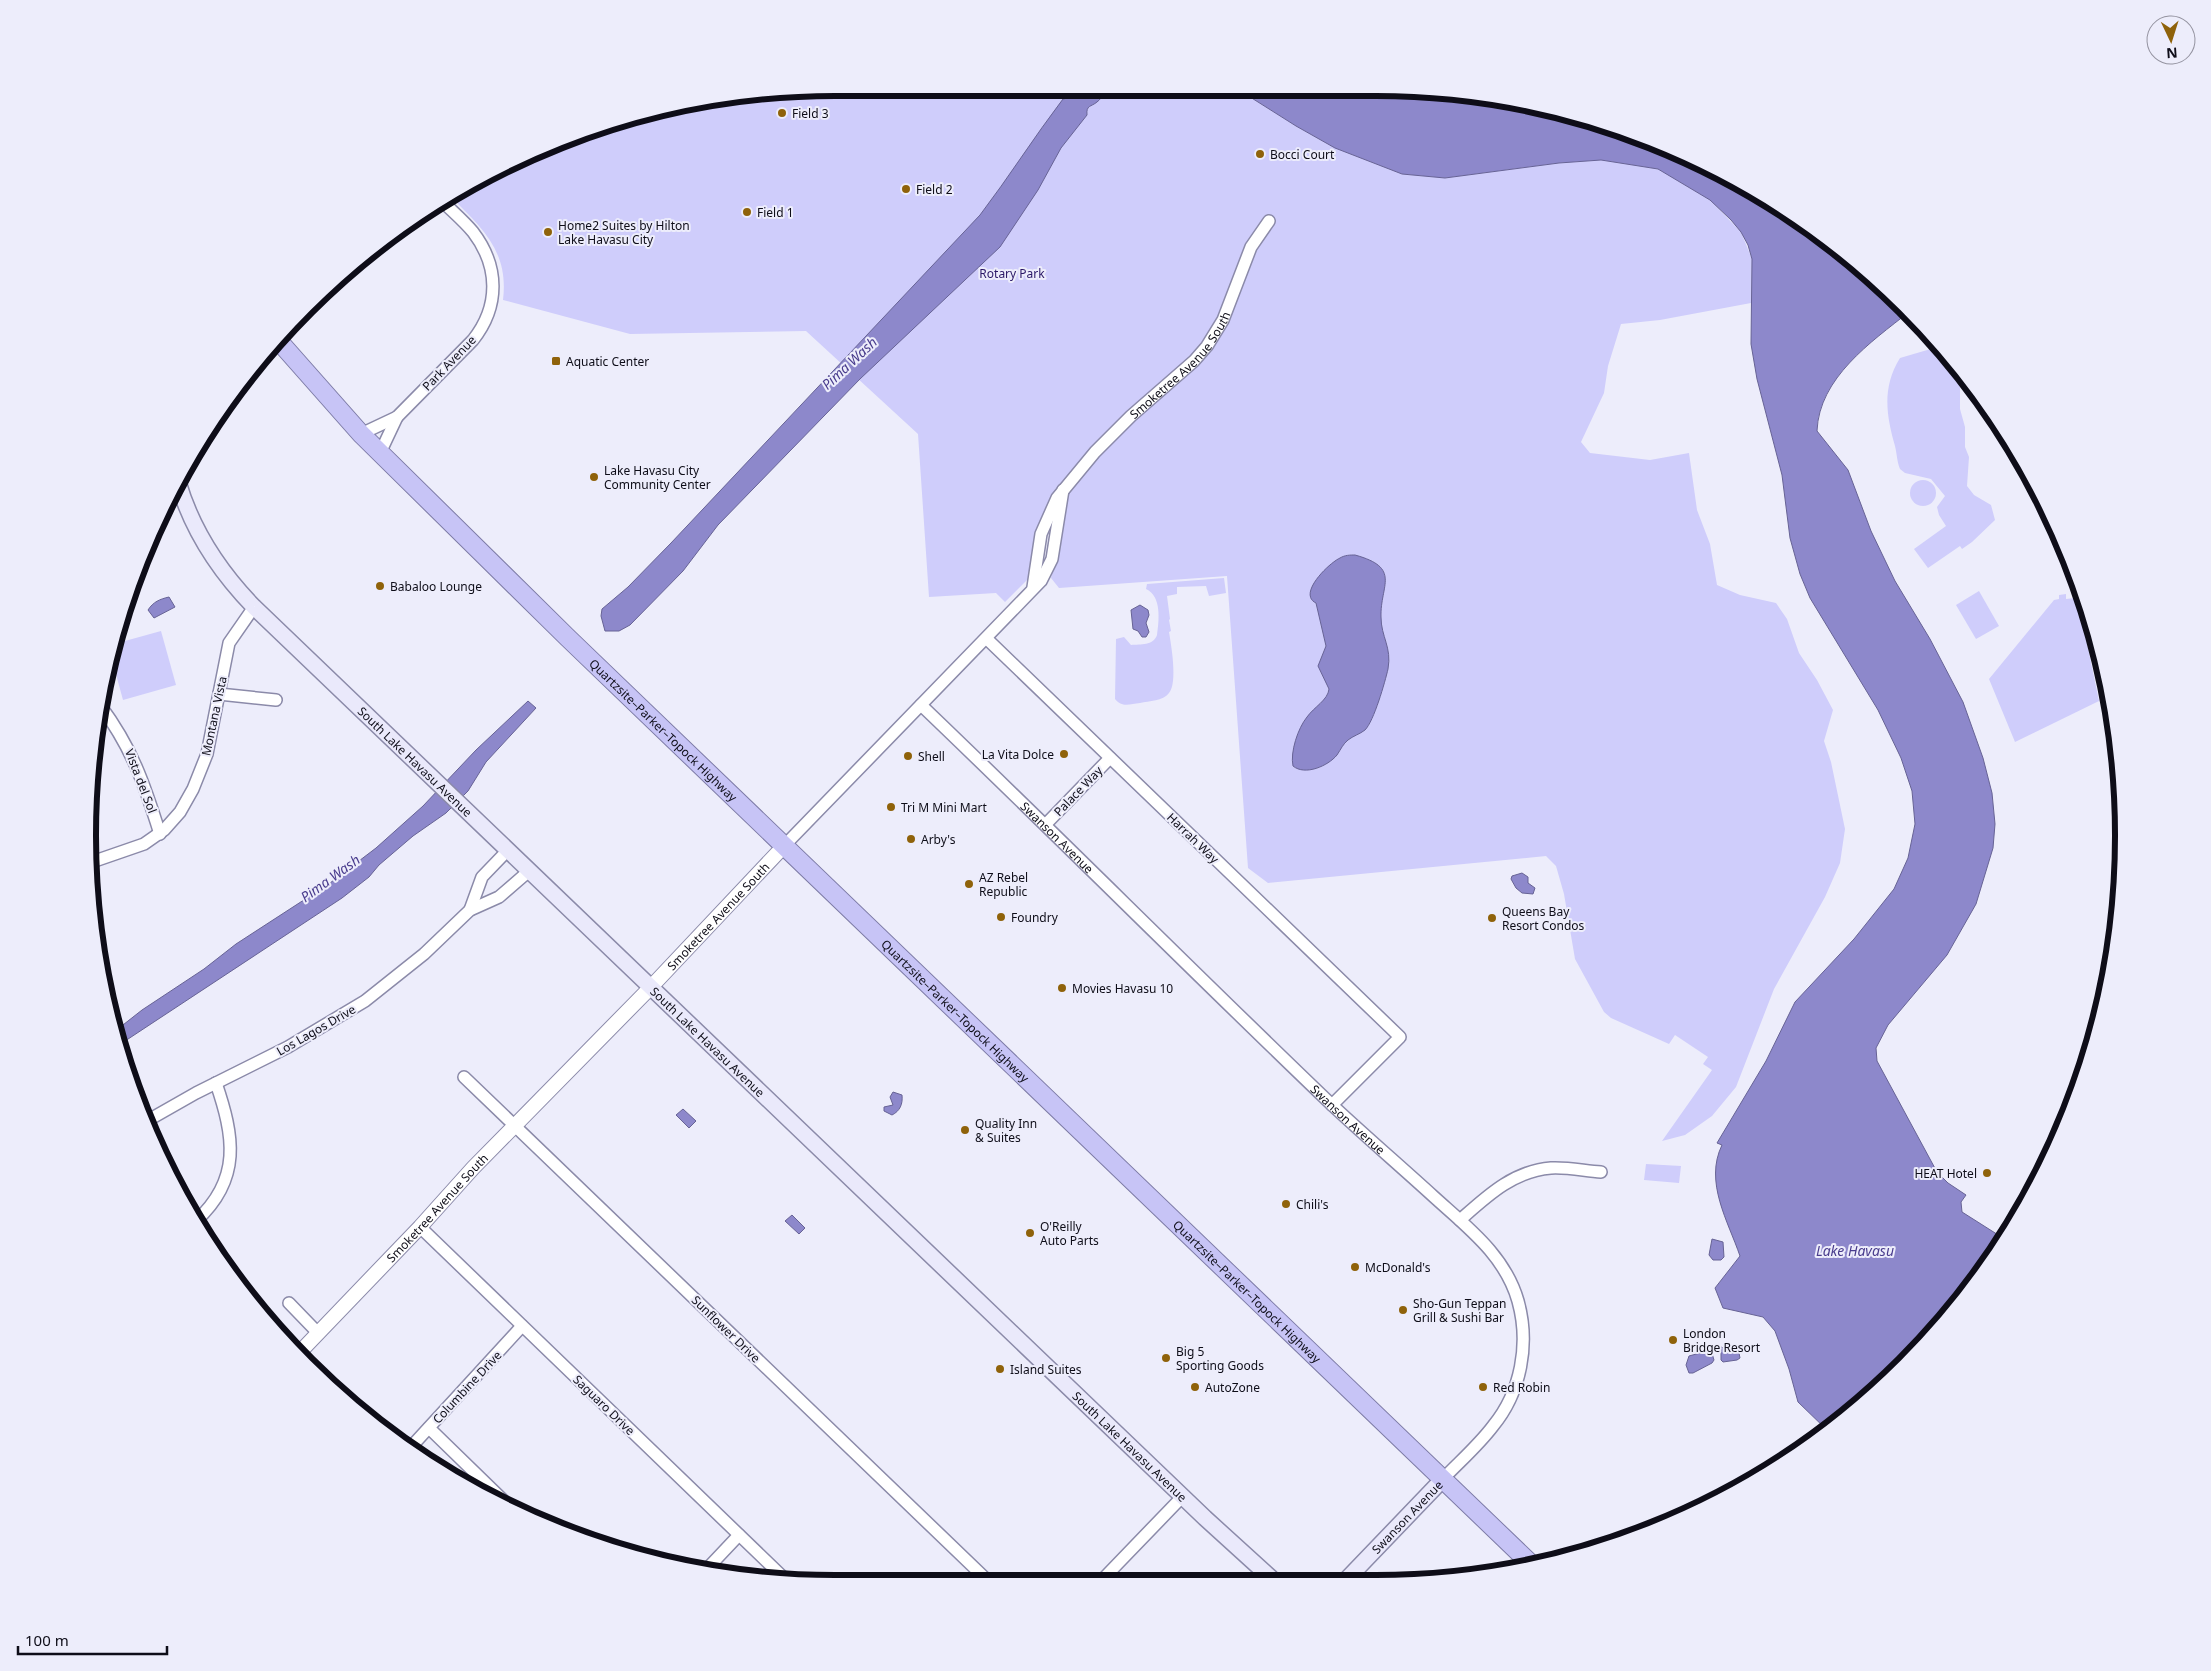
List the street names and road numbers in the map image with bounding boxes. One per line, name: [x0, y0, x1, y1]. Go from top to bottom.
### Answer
street label: Smoketree Avenue South: [1126, 309, 1234, 422]
street label: Park Avenue: [418, 332, 480, 394]
street label: Quartzsite–Parker–Topock Highway: [586, 655, 742, 806]
street label: Montana Vista: [197, 675, 231, 757]
street label: South Lake Havasu Avenue: [354, 703, 476, 820]
street label: Vista del Sol: [121, 746, 161, 816]
street label: Palace Way: [1050, 762, 1107, 820]
street label: Swanson Avenue: [1017, 798, 1098, 877]
street label: Harrah Way: [1163, 809, 1223, 868]
street label: Smoketree Avenue South: [663, 858, 773, 974]
street label: Quartzsite–Parker–Topock Highway: [878, 935, 1034, 1086]
street label: South Lake Havasu Avenue: [647, 983, 769, 1101]
street label: Los Lagos Drive: [273, 1000, 359, 1060]
street label: Swanson Avenue: [1307, 1081, 1389, 1158]
street label: Smoketree Avenue South: [382, 1149, 491, 1266]
street label: Quartzsite–Parker–Topock Highway: [1170, 1216, 1326, 1367]
street label: Sunflower Drive: [688, 1292, 764, 1366]
street label: Columbine Drive: [429, 1347, 505, 1427]
street label: Saguaro Drive: [569, 1371, 639, 1439]
street label: South Lake Havasu Avenue: [1069, 1387, 1191, 1505]
street label: Swanson Avenue: [1367, 1476, 1446, 1557]

